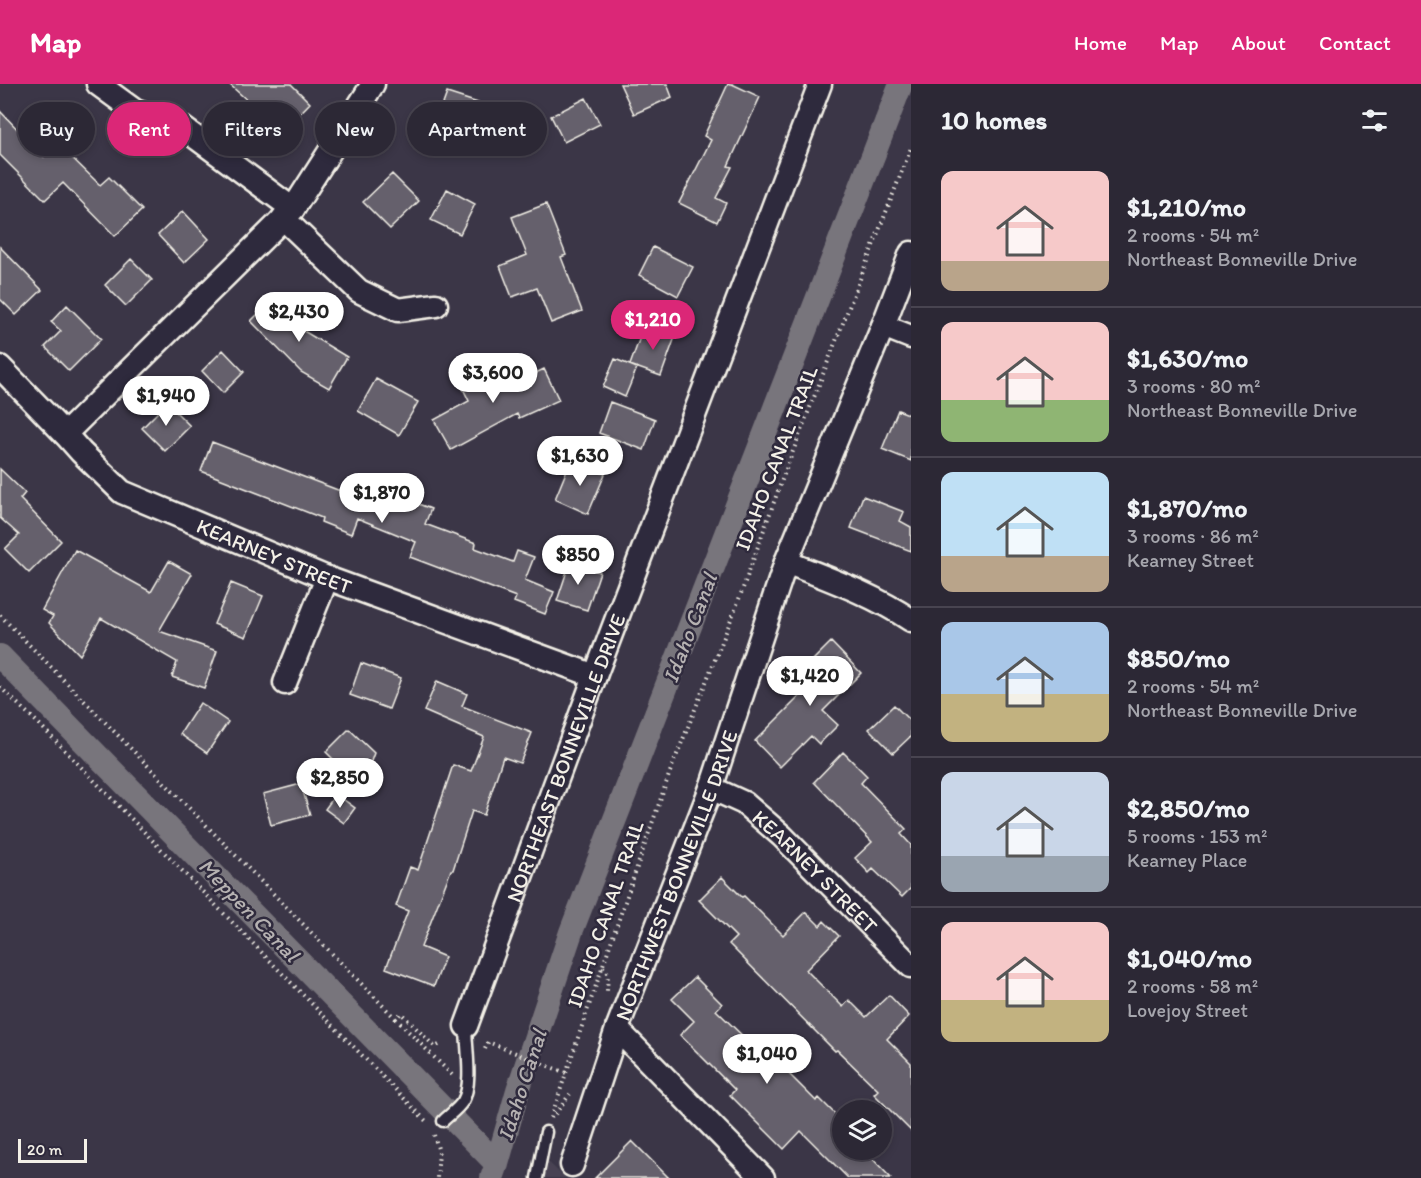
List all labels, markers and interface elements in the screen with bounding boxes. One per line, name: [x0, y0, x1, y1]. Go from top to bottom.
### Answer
text: Map: [30, 25, 81, 59]
text: Home: [1074, 30, 1127, 55]
text: Map: [1160, 30, 1199, 55]
text: About: [1232, 30, 1286, 55]
text: Contact: [1319, 30, 1391, 55]
chip: Buy: [18, 102, 95, 156]
chip: Rent: [107, 102, 191, 156]
chip: Filters: [203, 102, 303, 156]
chip: New: [315, 102, 395, 156]
chip: Apartment: [407, 102, 547, 156]
text: 10 homes: [941, 104, 1047, 136]
icon: filters: [1358, 104, 1391, 137]
text: $1,210/mo: [1127, 191, 1246, 223]
icon: home: [989, 195, 1061, 267]
text: 2 rooms · 54 m²: [1127, 223, 1259, 247]
text: Northeast Bonneville Drive: [1127, 247, 1357, 271]
pin: $2,430: [250, 292, 348, 343]
text: $2,430: [269, 299, 329, 323]
pin: $1,210: [604, 300, 702, 351]
text: $1,210: [625, 307, 681, 331]
text: $1,630/mo: [1127, 342, 1248, 374]
icon: home: [989, 346, 1061, 418]
pin: $3,600: [444, 353, 542, 404]
text: $3,600: [463, 360, 524, 384]
street label: IDAHO CANAL TRAIL: [729, 362, 823, 554]
text: 3 rooms · 80 m²: [1127, 374, 1260, 398]
pin: $1,940: [117, 376, 215, 427]
text: $1,940: [137, 383, 195, 407]
text: Northeast Bonneville Drive: [1127, 398, 1357, 422]
pin: $1,630: [531, 436, 629, 487]
text: $1,630: [551, 443, 609, 467]
pin: $1,870: [333, 473, 431, 524]
text: $1,870: [353, 480, 411, 504]
text: $1,870/mo: [1127, 492, 1248, 524]
icon: home: [989, 496, 1061, 568]
street label: KEARNEY STREET: [193, 512, 356, 599]
text: 3 rooms · 86 m²: [1127, 524, 1259, 548]
pin: $850: [542, 535, 614, 586]
text: $850: [556, 542, 600, 566]
text: Kearney Street: [1127, 548, 1254, 572]
water label: Idaho Canal: [657, 568, 724, 686]
street label: NORTHEAST BONNEVILLE DRIVE: [500, 610, 630, 905]
text: $850/mo: [1127, 642, 1230, 674]
icon: home: [989, 646, 1061, 718]
pin: $1,420: [761, 656, 859, 707]
text: $1,420: [780, 663, 840, 687]
text: 2 rooms · 54 m²: [1127, 674, 1259, 698]
text: Northeast Bonneville Drive: [1127, 698, 1357, 722]
street label: NORTHWEST BONNEVILLE DRIVE: [609, 726, 742, 1024]
pin: $2,850: [291, 758, 389, 809]
text: $2,850: [310, 765, 370, 789]
text: $2,850/mo: [1127, 792, 1250, 824]
icon: home: [989, 796, 1061, 868]
street label: KEARNEY STREET: [748, 804, 883, 938]
street label: IDAHO CANAL TRAIL: [561, 817, 649, 1011]
text: 5 rooms · 153 m²: [1127, 824, 1267, 848]
text: Kearney Place: [1127, 848, 1247, 872]
water label: Meppen Canal: [193, 852, 306, 969]
text: $1,040/mo: [1127, 942, 1252, 974]
icon: home: [989, 946, 1061, 1018]
text: 2 rooms · 58 m²: [1127, 974, 1258, 998]
text: Lovejoy Street: [1127, 998, 1248, 1022]
water label: Idaho Canal: [491, 1025, 553, 1144]
pin: $1,040: [718, 1034, 816, 1085]
text: $1,040: [737, 1041, 797, 1065]
map controls: [832, 1100, 892, 1160]
button: layers: [832, 1100, 892, 1160]
scale bar: [18, 1136, 87, 1164]
text: 20 m: [27, 1140, 62, 1159]

